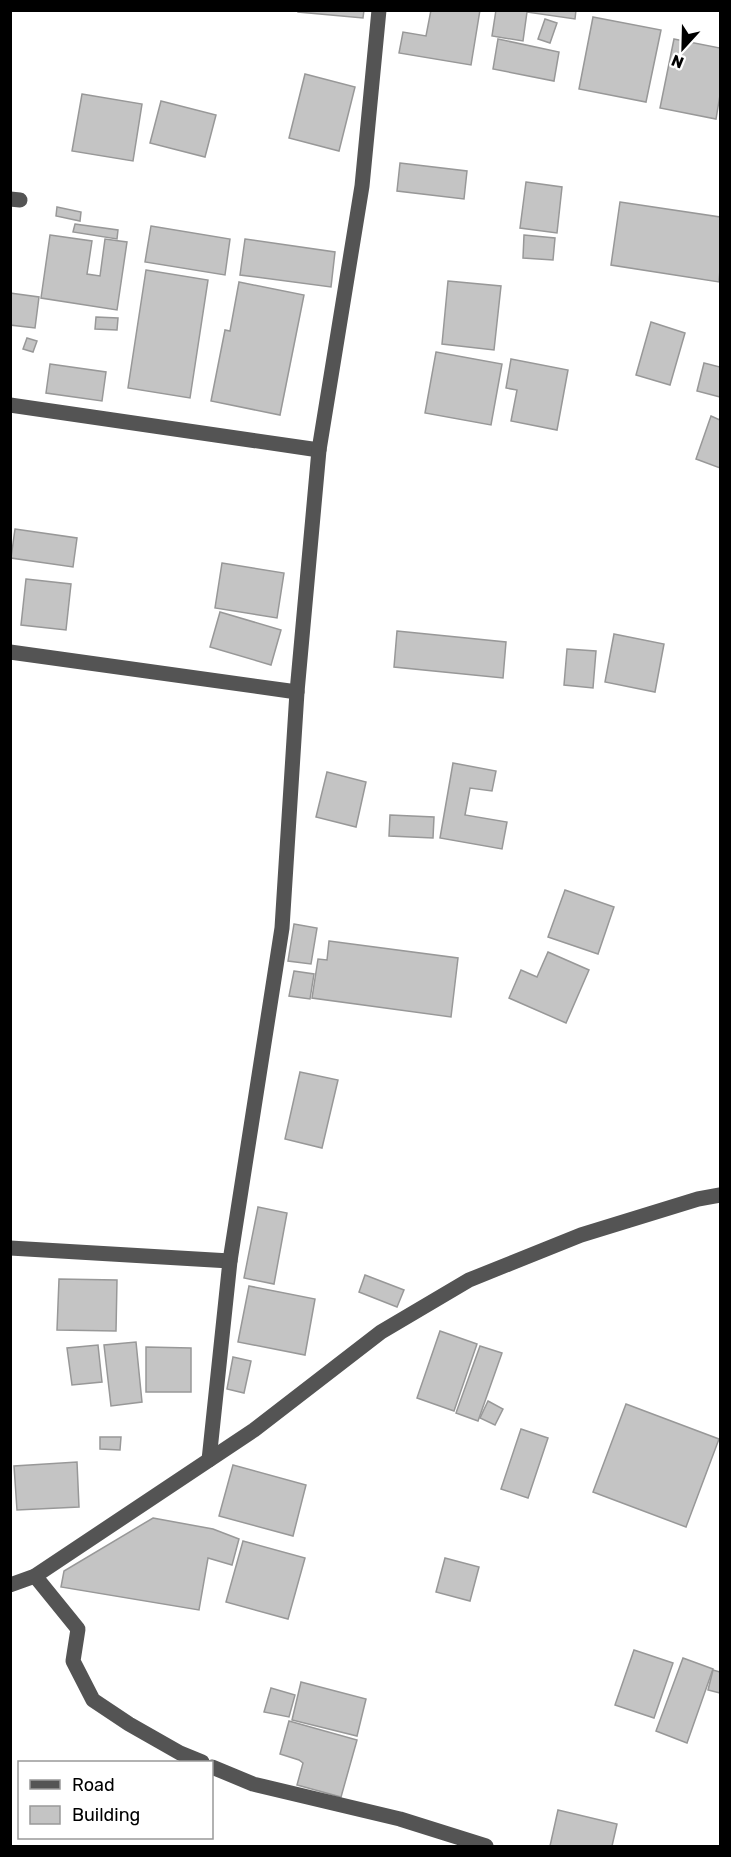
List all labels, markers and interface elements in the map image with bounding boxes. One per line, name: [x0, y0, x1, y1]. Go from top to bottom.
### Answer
north arrow: [653, 18, 713, 78]
text: N: [669, 50, 686, 72]
legend: [18, 1761, 213, 1839]
text: Road: [72, 1774, 115, 1796]
text: Building: [72, 1804, 140, 1826]

